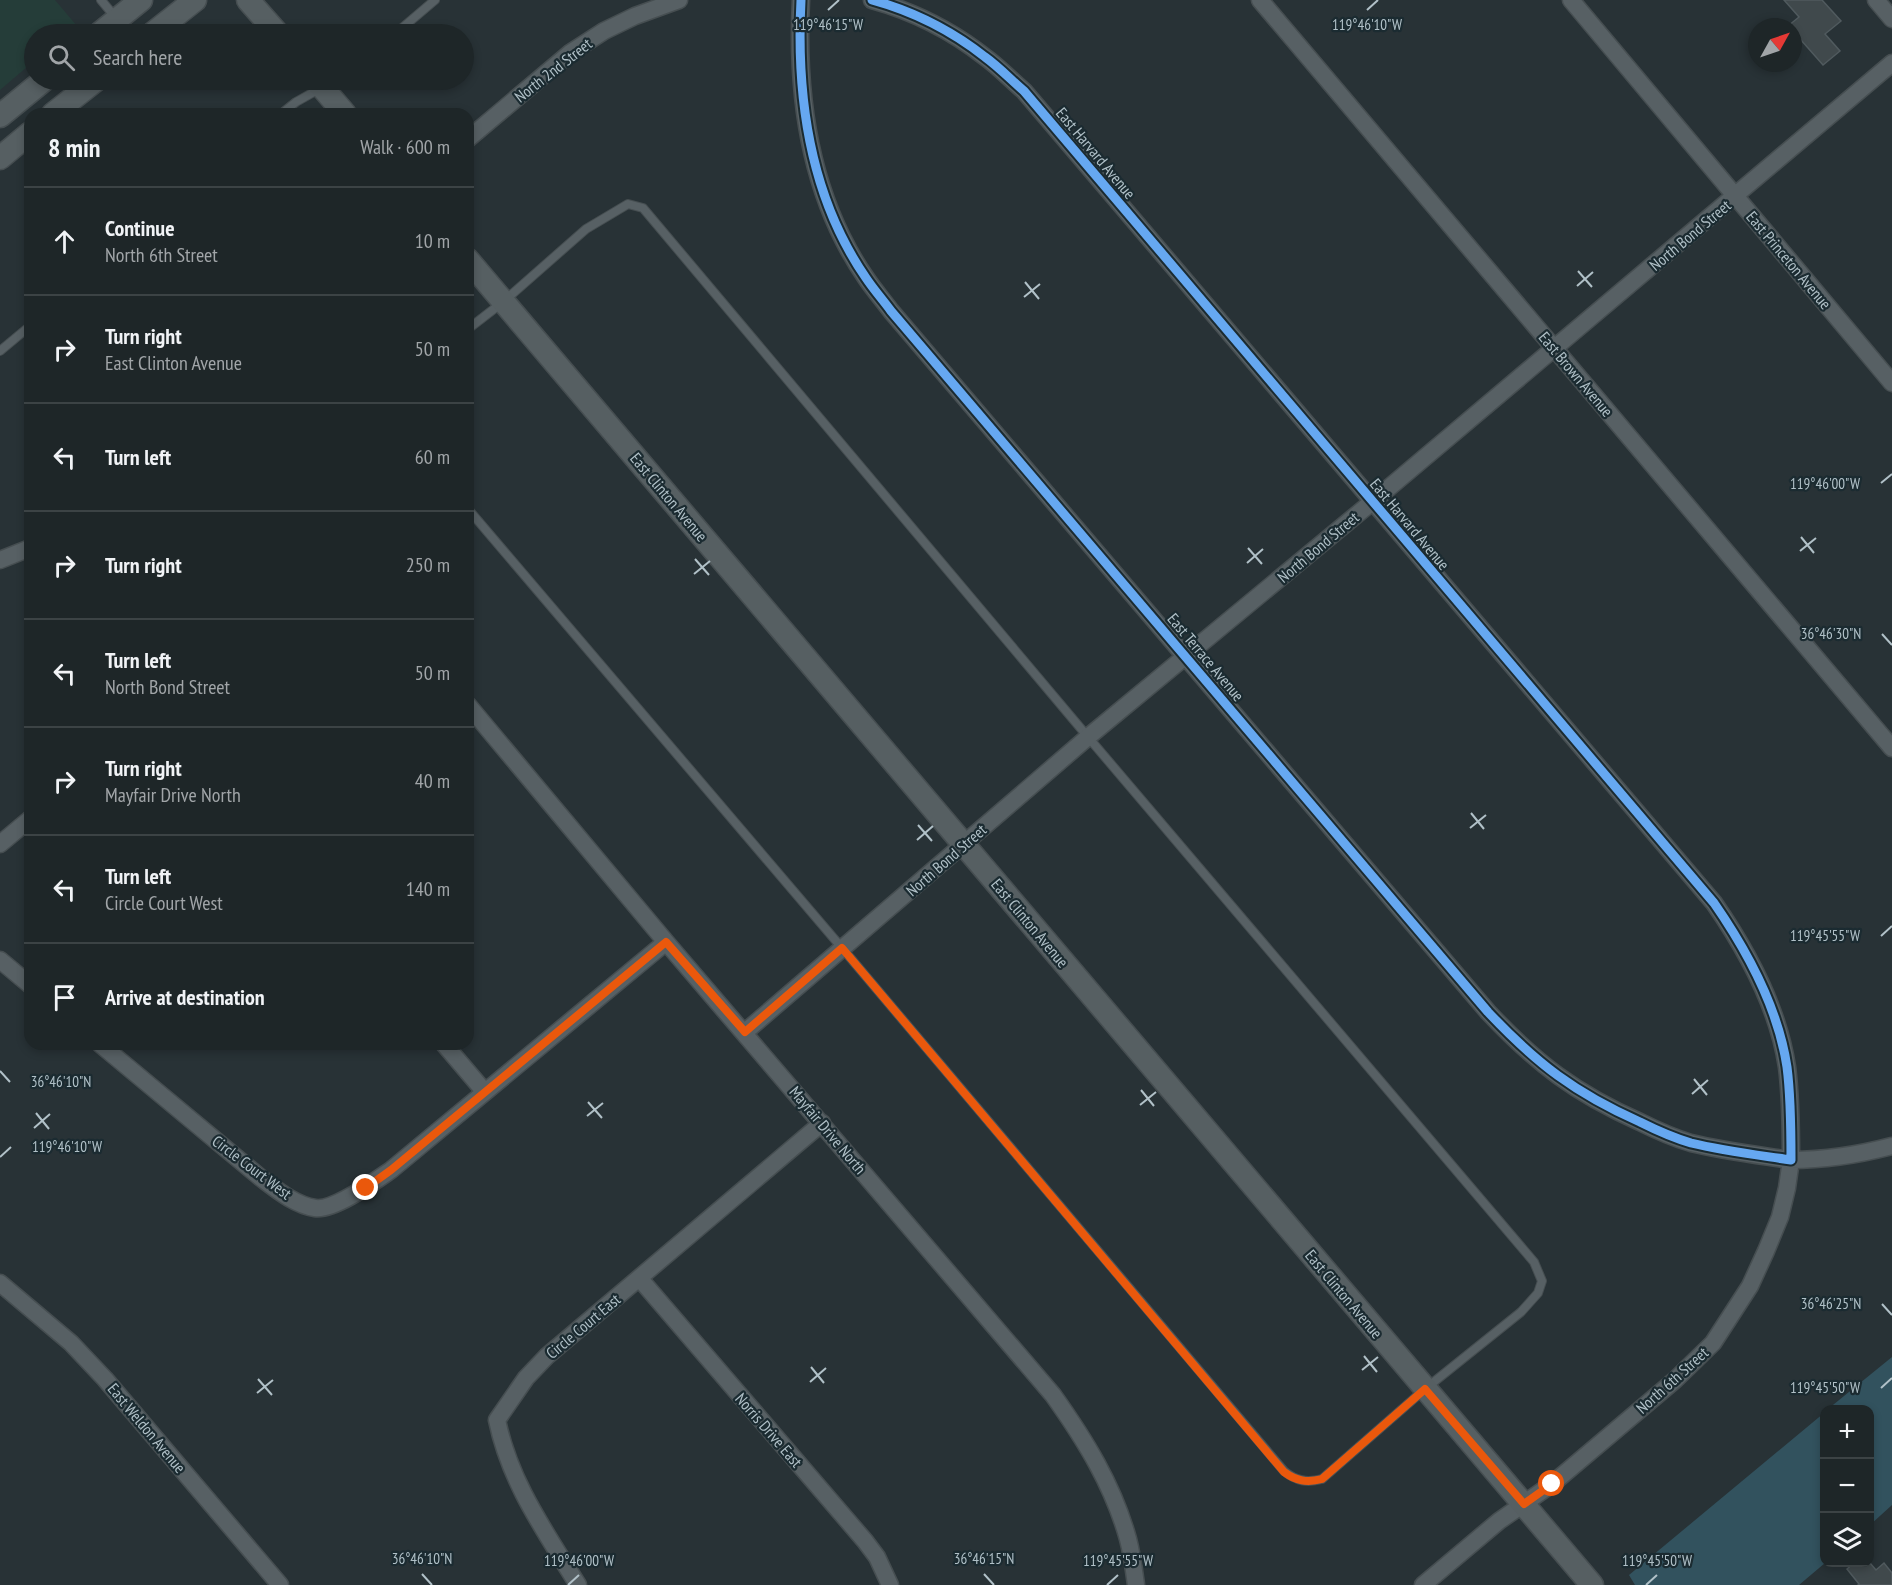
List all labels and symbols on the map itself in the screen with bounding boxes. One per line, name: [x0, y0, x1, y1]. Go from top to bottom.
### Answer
text: 119°46'15"W: [793, 15, 863, 34]
text: 119°46'10"W: [1332, 15, 1402, 34]
north arrow: [1748, 18, 1802, 72]
street label: North 2nd Street: [510, 33, 596, 106]
street label: East Harvard Avenue: [1052, 103, 1140, 203]
street label: North Bond Street: [1645, 195, 1735, 275]
street label: East Princeton Avenue: [1742, 207, 1836, 313]
street label: East Brown Avenue: [1535, 327, 1617, 421]
street label: East Clinton Avenue: [626, 449, 712, 545]
street label: East Harvard Avenue: [1366, 474, 1454, 574]
text: 119°46'00"W: [1790, 474, 1860, 493]
street label: North Bond Street: [1273, 507, 1363, 587]
street label: East Terrace Avenue: [1163, 609, 1249, 705]
text: 36°46'30"N: [1801, 624, 1861, 643]
street label: North Bond Street: [902, 819, 991, 900]
street label: East Clinton Avenue: [987, 875, 1073, 971]
text: 119°45'55"W: [1790, 926, 1860, 945]
text: 36°46'10"N: [31, 1072, 91, 1091]
street label: Mayfair Drive North: [785, 1082, 871, 1178]
street label: Circle Court West: [208, 1131, 296, 1204]
text: 119°46'10"W: [32, 1137, 102, 1156]
route end: [352, 1174, 378, 1200]
street label: East Clinton Avenue: [1301, 1246, 1387, 1342]
street label: Circle Court East: [542, 1289, 625, 1363]
text: 36°46'25"N: [1801, 1294, 1861, 1313]
street label: North 6th Street: [1632, 1342, 1713, 1418]
text: 119°45'50"W: [1790, 1378, 1860, 1397]
street label: East Weldon Avenue: [104, 1379, 190, 1477]
street label: Norris Drive East: [731, 1389, 807, 1472]
route start: [1538, 1470, 1564, 1496]
text: 36°46'10"N: [392, 1549, 452, 1568]
text: 36°46'15"N: [954, 1549, 1014, 1568]
text: 119°46'00"W: [544, 1551, 614, 1570]
text: 119°45'55"W: [1083, 1551, 1153, 1570]
text: 119°45'50"W: [1622, 1551, 1692, 1570]

